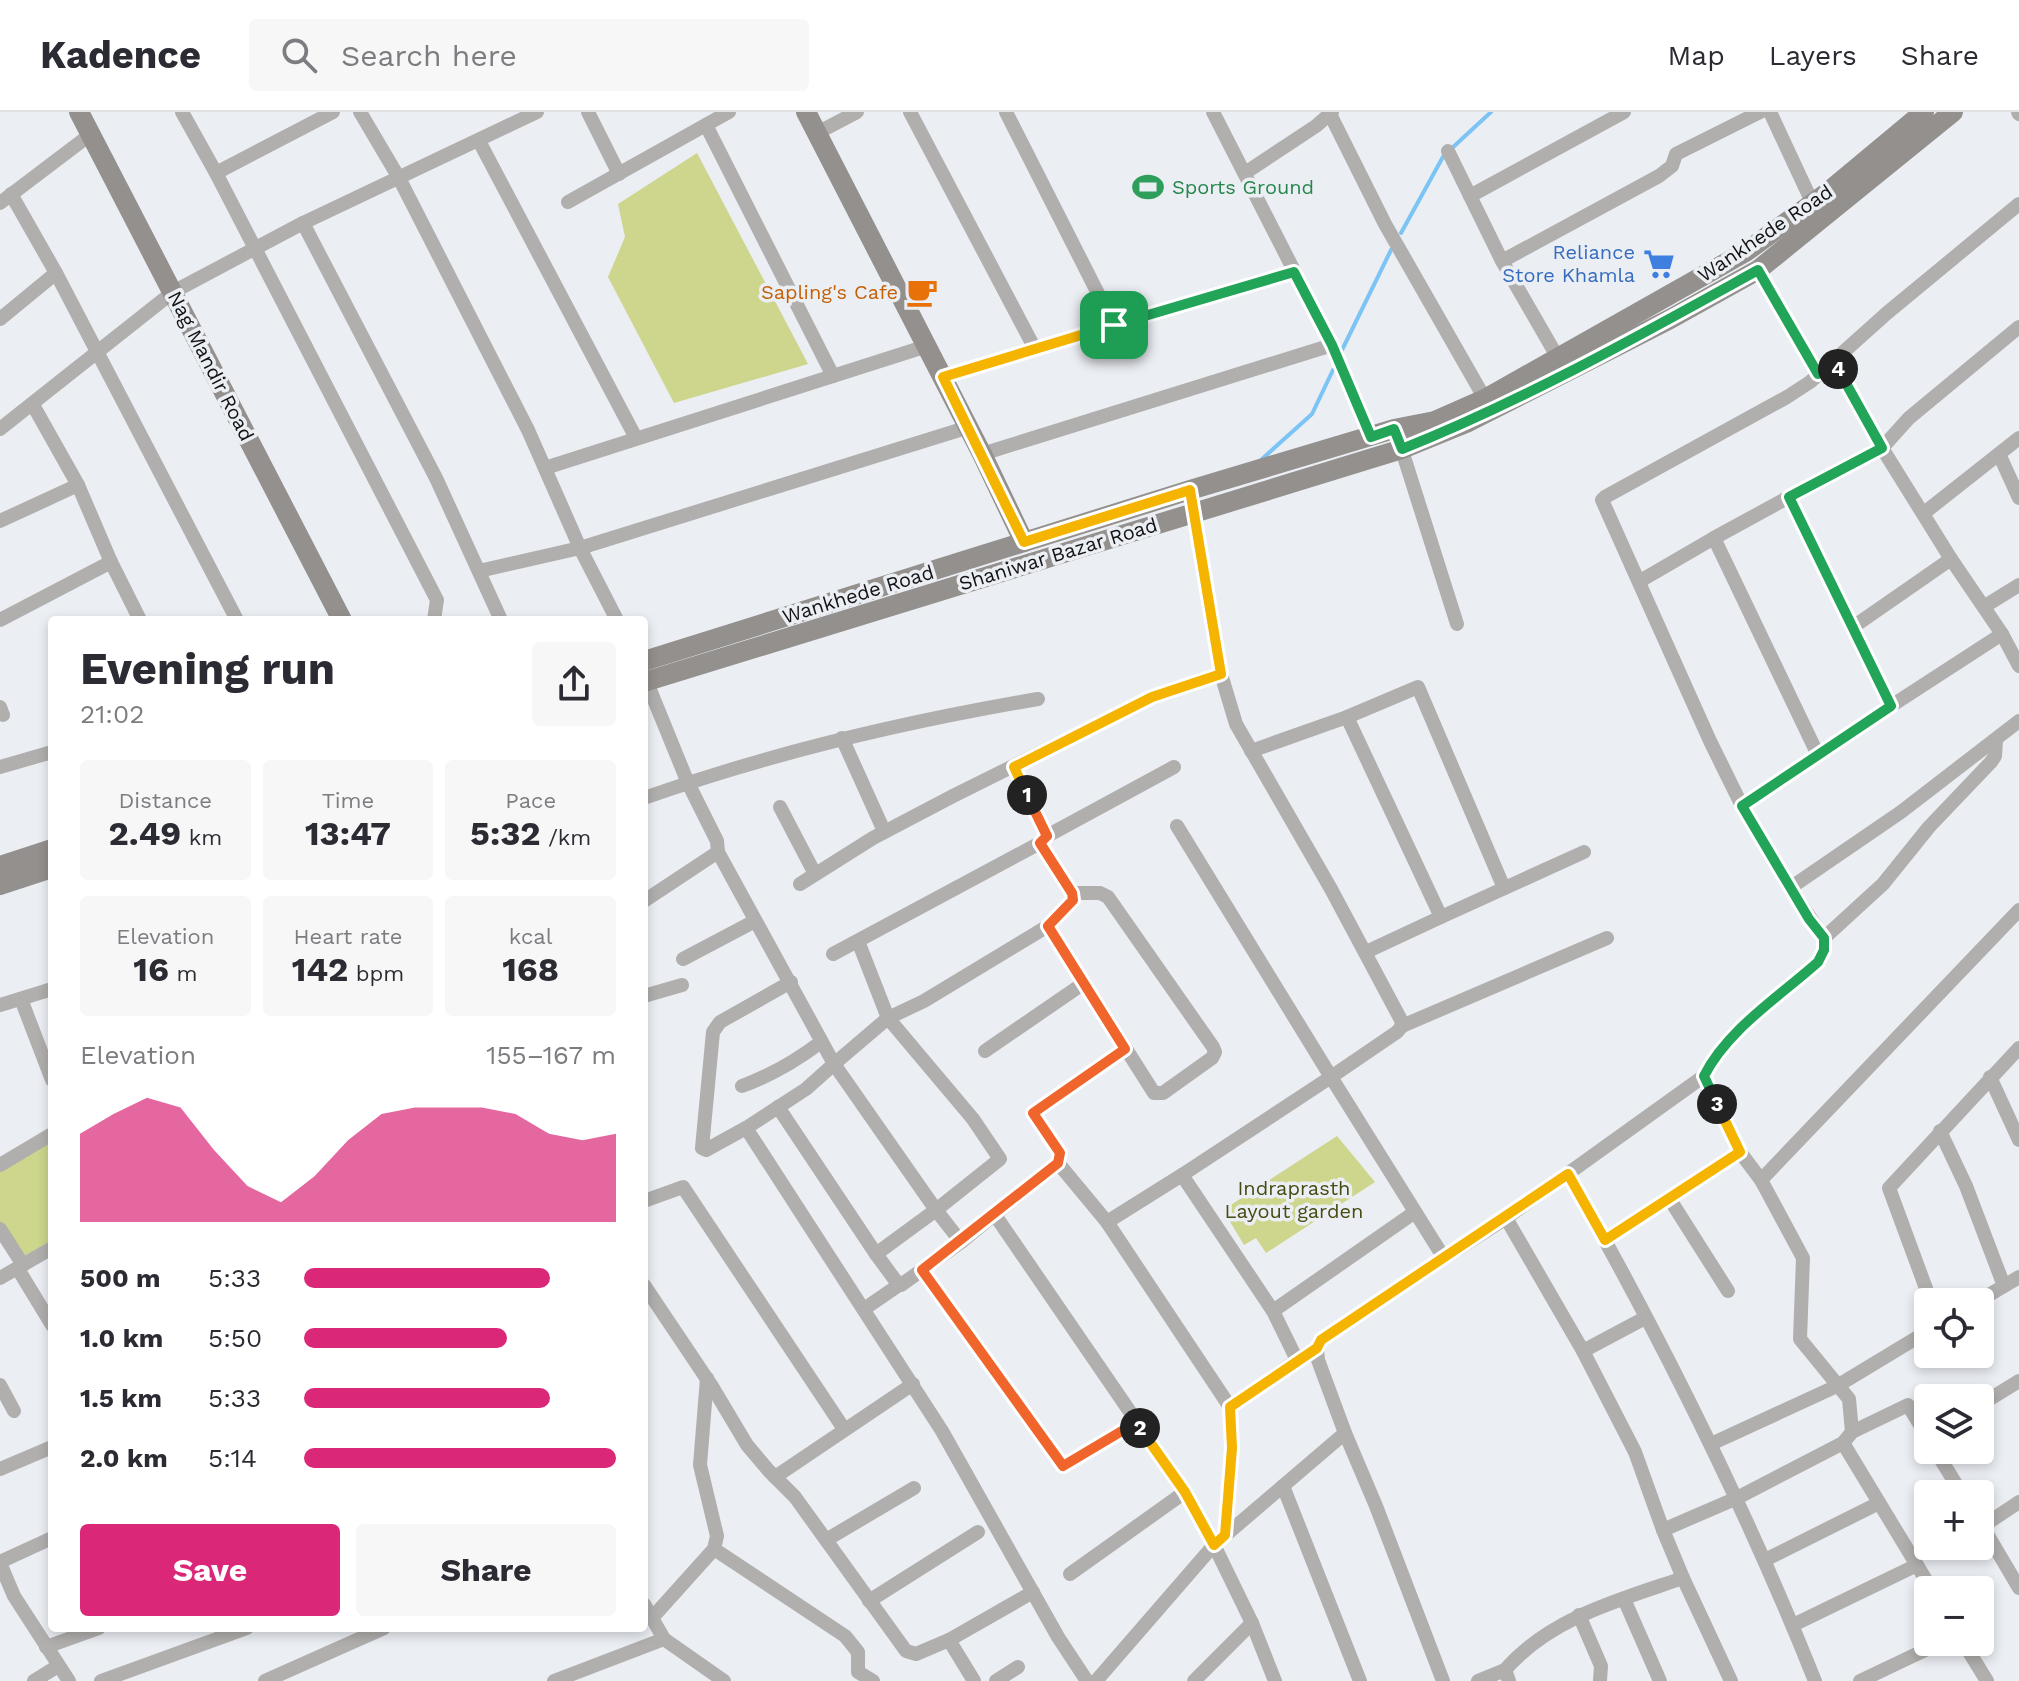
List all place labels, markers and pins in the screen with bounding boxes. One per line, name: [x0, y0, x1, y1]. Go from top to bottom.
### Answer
sports icon: Sports Ground: [1131, 170, 1165, 204]
place label: Sports Ground: [1172, 175, 1314, 199]
place label: Reliance Store Khamla: [1502, 240, 1635, 287]
supermarket icon: Reliance Store Khamla: [1642, 247, 1676, 281]
cafe icon: Sapling's Cafe: [905, 275, 939, 309]
place label: Sapling's Cafe: [761, 280, 898, 304]
pin: [1080, 291, 1148, 359]
pin: 4: [1818, 349, 1858, 389]
pin: 1: [1007, 775, 1047, 815]
pin: 3: [1697, 1084, 1737, 1124]
pin: 2: [1120, 1408, 1160, 1448]

